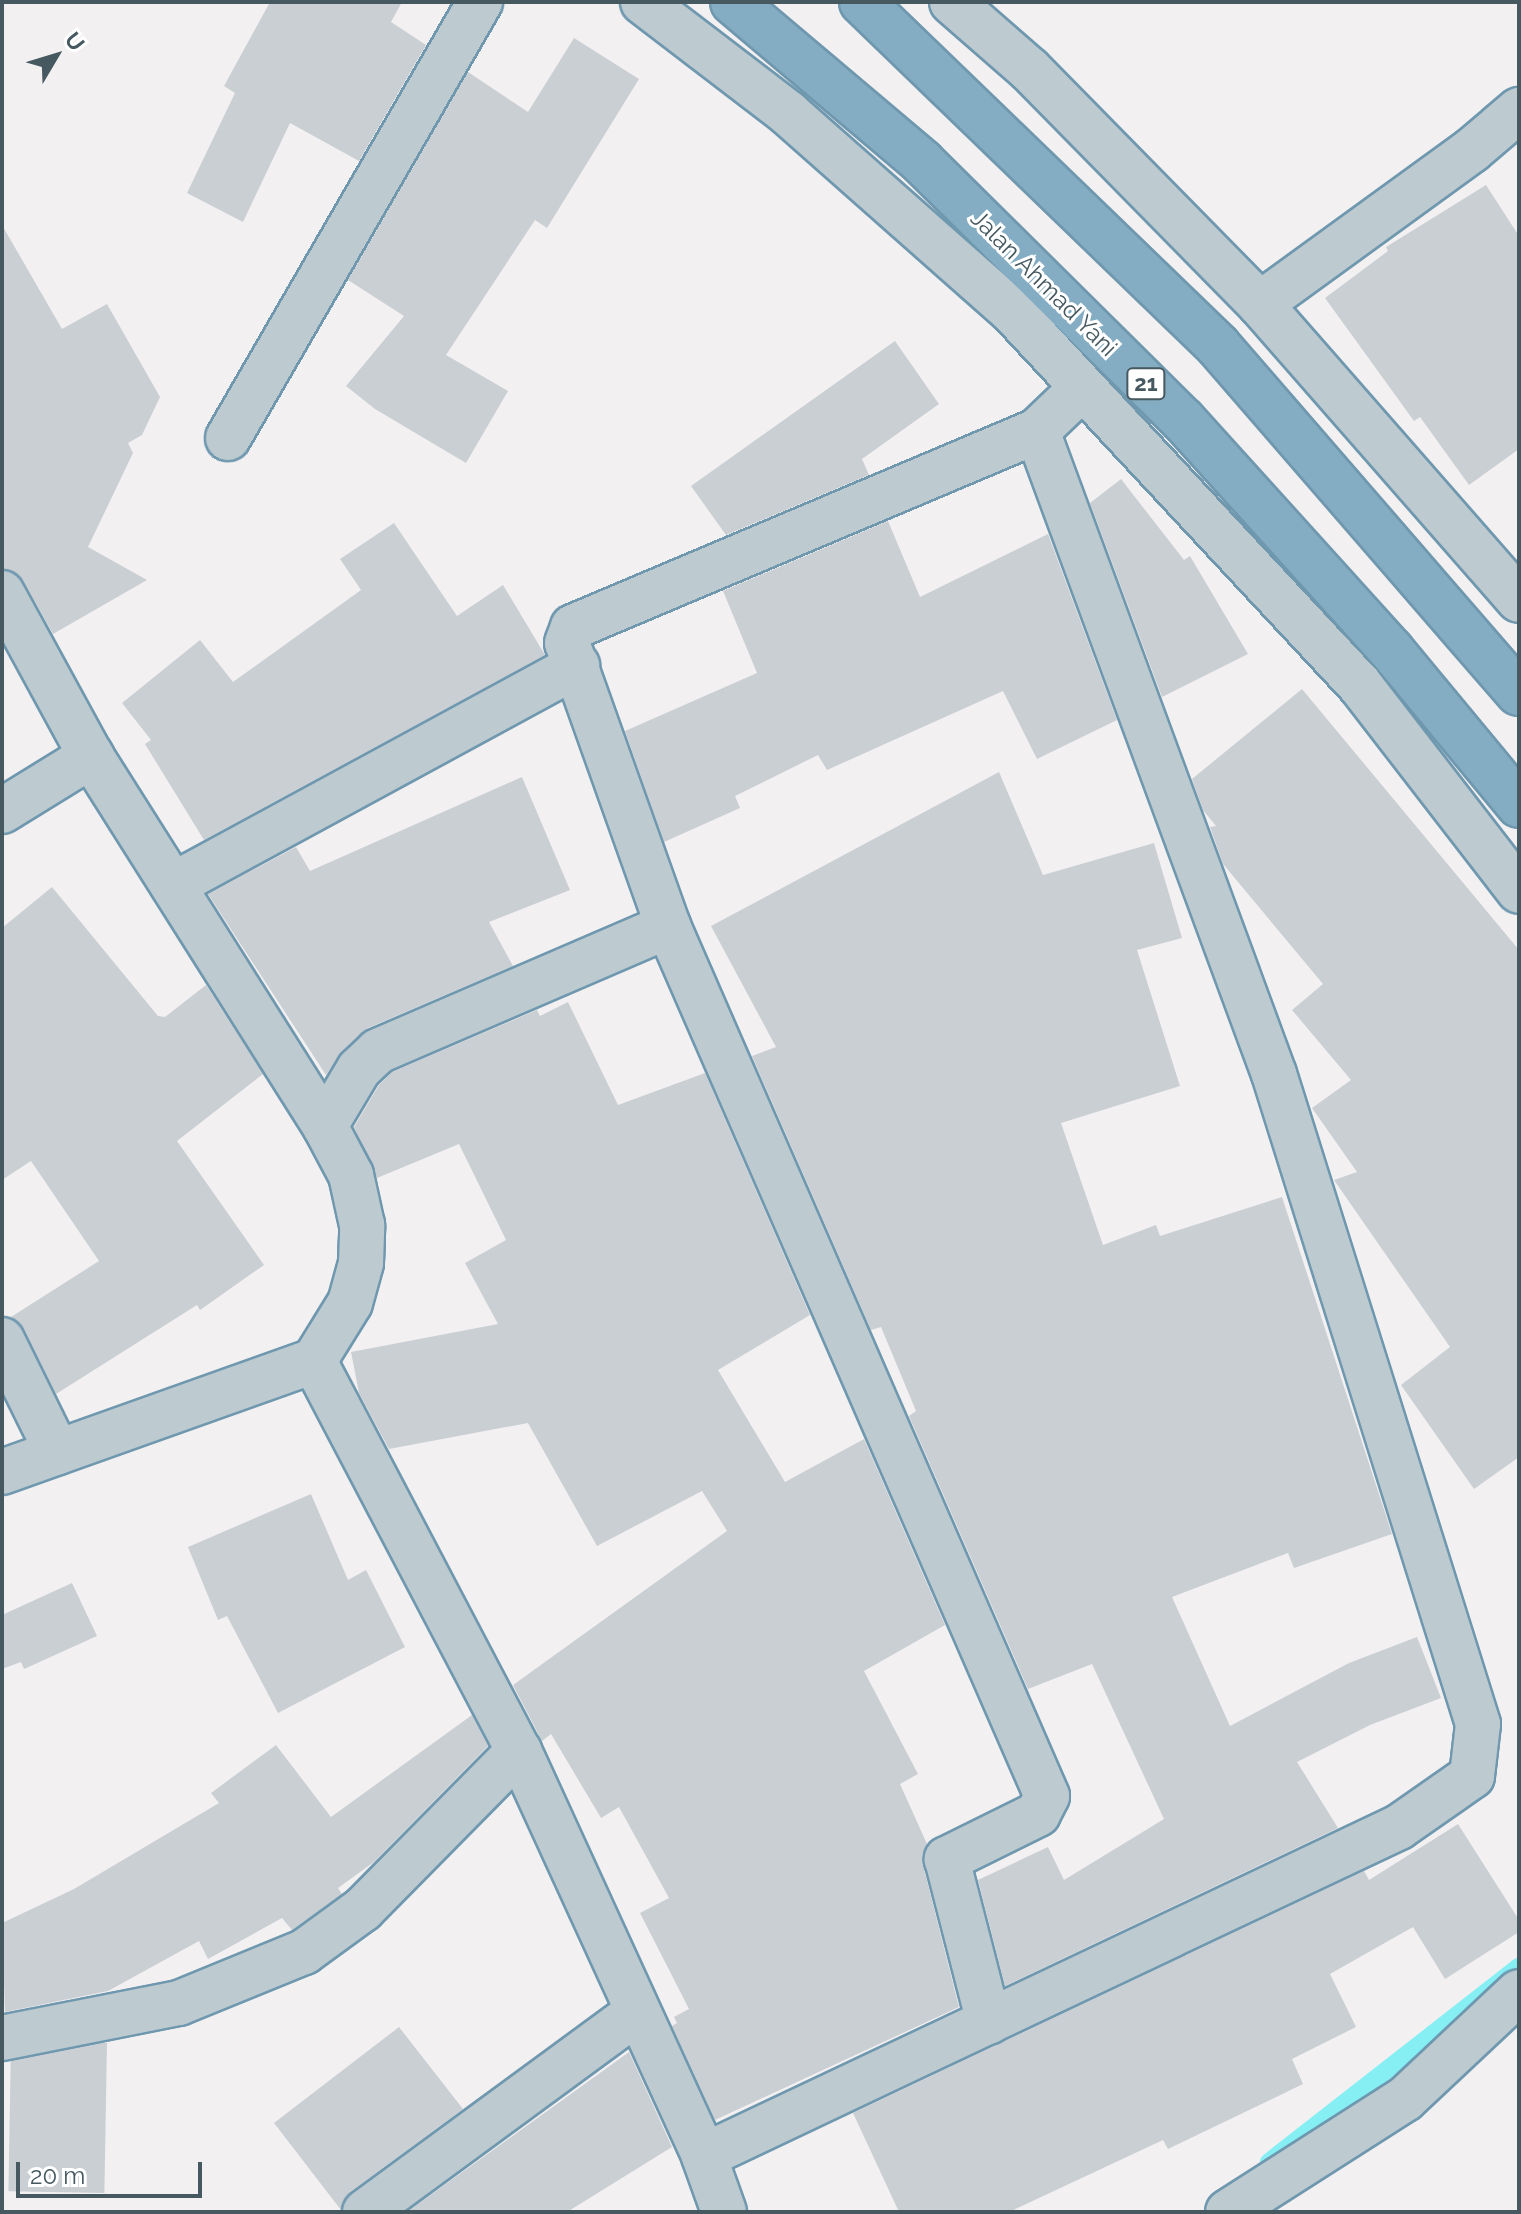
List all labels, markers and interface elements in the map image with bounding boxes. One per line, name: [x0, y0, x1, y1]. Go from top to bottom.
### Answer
north arrow: [16, 16, 96, 96]
text: U: [60, 27, 90, 56]
street label: Jalan Ahmad Yani: [964, 203, 1124, 363]
road number: 21: [1126, 366, 1166, 402]
scale bar: [20, 2146, 206, 2196]
text: 20 m: [30, 2161, 85, 2190]

